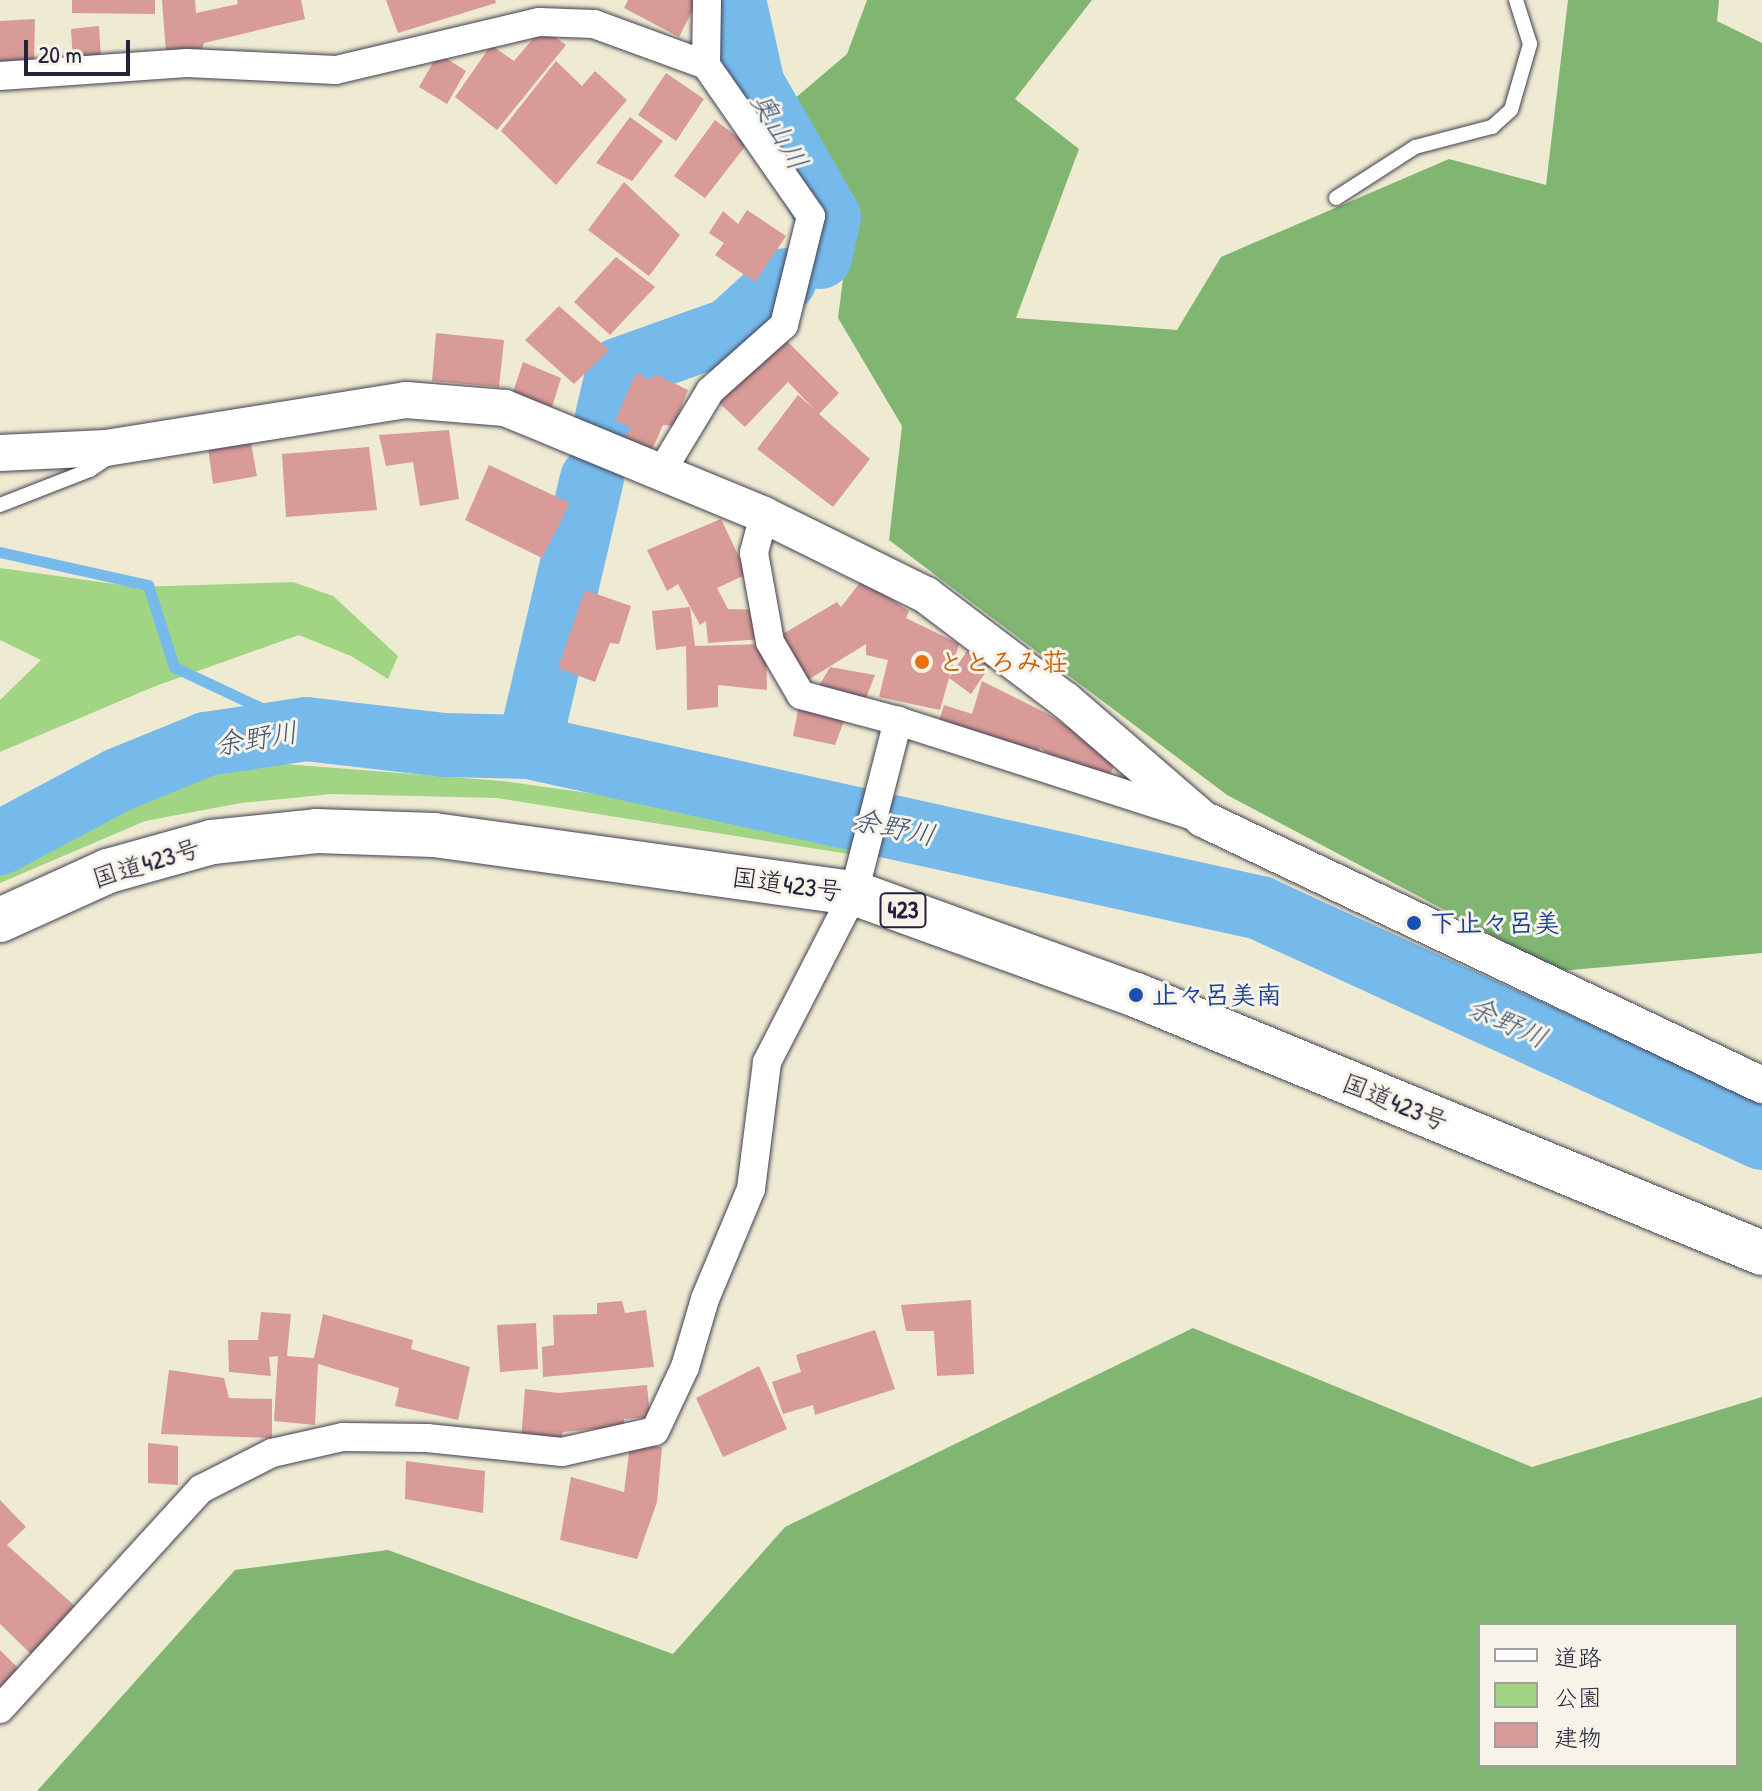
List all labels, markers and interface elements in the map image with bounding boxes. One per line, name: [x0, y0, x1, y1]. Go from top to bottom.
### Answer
scale bar: [28, 24, 134, 74]
text: 20 m: [38, 38, 82, 70]
water label: 奥山川: [744, 86, 816, 176]
place label: ととろみ荘: [938, 646, 1068, 678]
marker: ととろみ荘: [913, 653, 931, 671]
water label: 余野川: [212, 715, 300, 761]
water label: 余野川: [849, 802, 939, 852]
street label: 国道423号: [88, 832, 204, 894]
street label: 国道423号: [730, 861, 844, 907]
road number: 423: [879, 890, 927, 930]
place label: 下止々呂美: [1430, 907, 1560, 939]
marker: 下止々呂美: [1405, 914, 1423, 932]
place label: 止々呂美南: [1152, 979, 1282, 1011]
marker: 止々呂美南: [1127, 986, 1145, 1004]
water label: 余野川: [1463, 989, 1553, 1055]
street label: 国道423号: [1337, 1067, 1453, 1137]
legend: [1478, 1623, 1738, 1767]
text: 道路: [1554, 1641, 1602, 1673]
text: 公園: [1554, 1681, 1602, 1713]
text: 建物: [1554, 1721, 1602, 1753]

